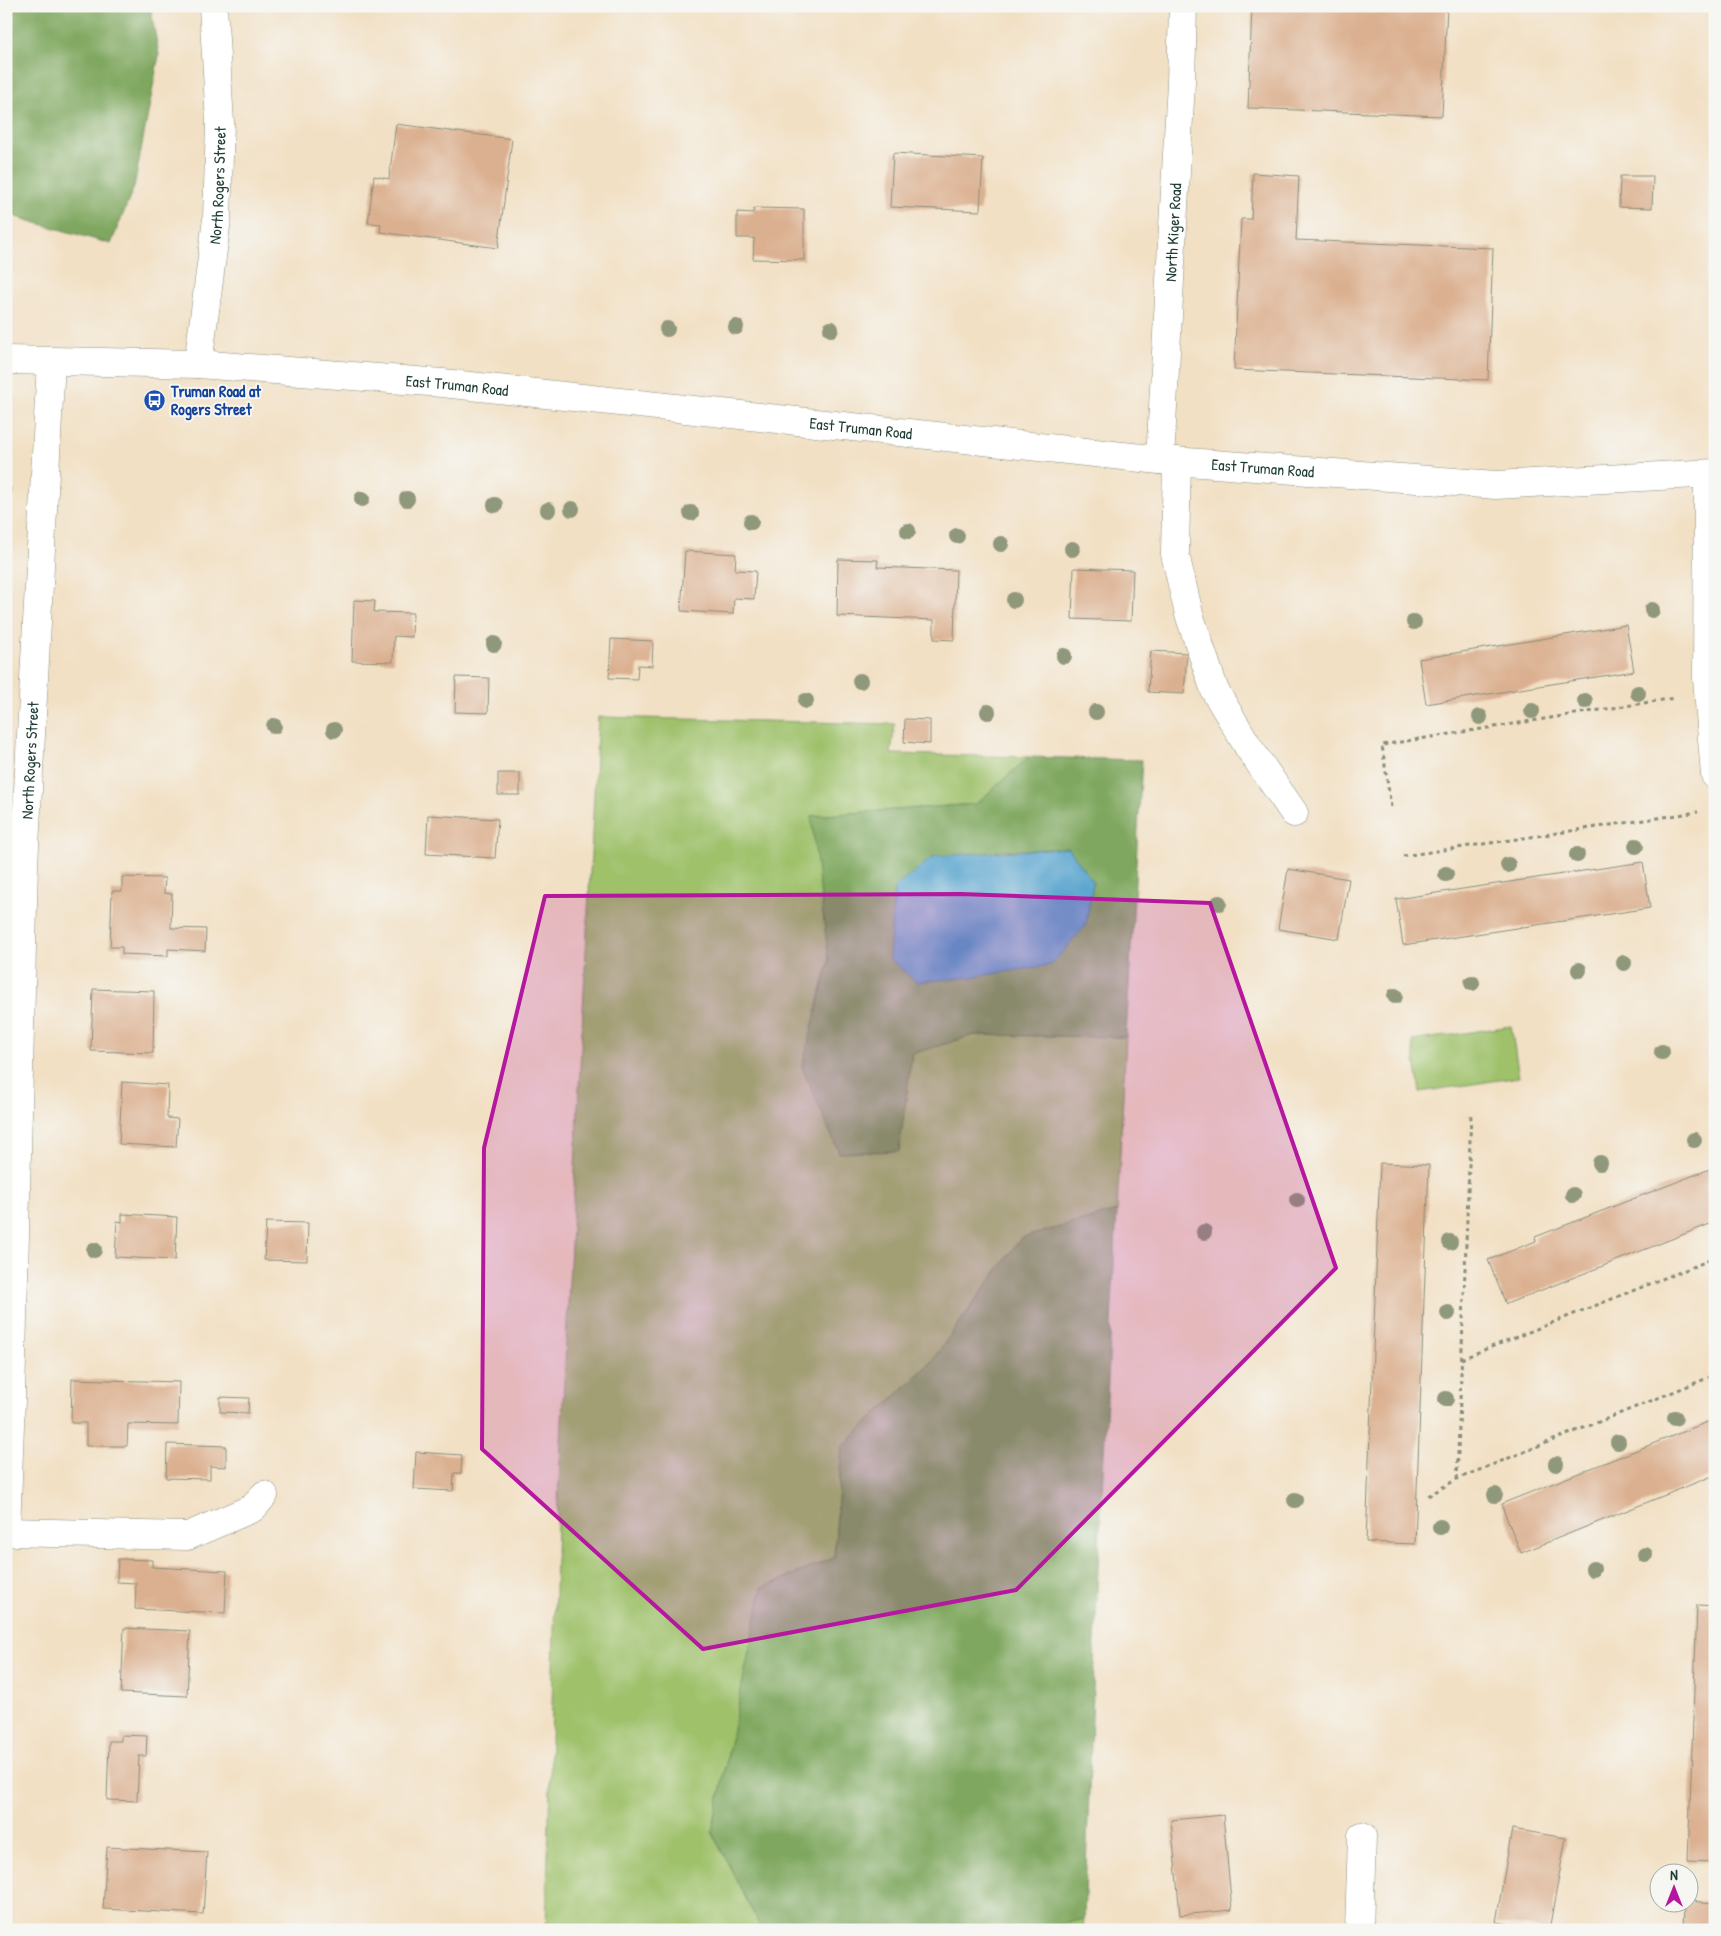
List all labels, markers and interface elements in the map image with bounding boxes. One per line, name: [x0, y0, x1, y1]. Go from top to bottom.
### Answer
street label: North Rogers Street: [203, 126, 231, 245]
street label: North Kiger Road: [1159, 182, 1186, 282]
street label: East Truman Road: [405, 369, 510, 401]
place label: Truman Road at Rogers Street: [170, 380, 261, 421]
bus stop icon: Truman Road at Rogers Street: [143, 388, 167, 412]
street label: East Truman Road: [808, 411, 913, 444]
street label: East Truman Road: [1211, 453, 1315, 482]
street label: North Rogers Street: [15, 701, 44, 820]
north arrow: [1648, 1864, 1698, 1914]
text: N: [1670, 1865, 1678, 1884]

